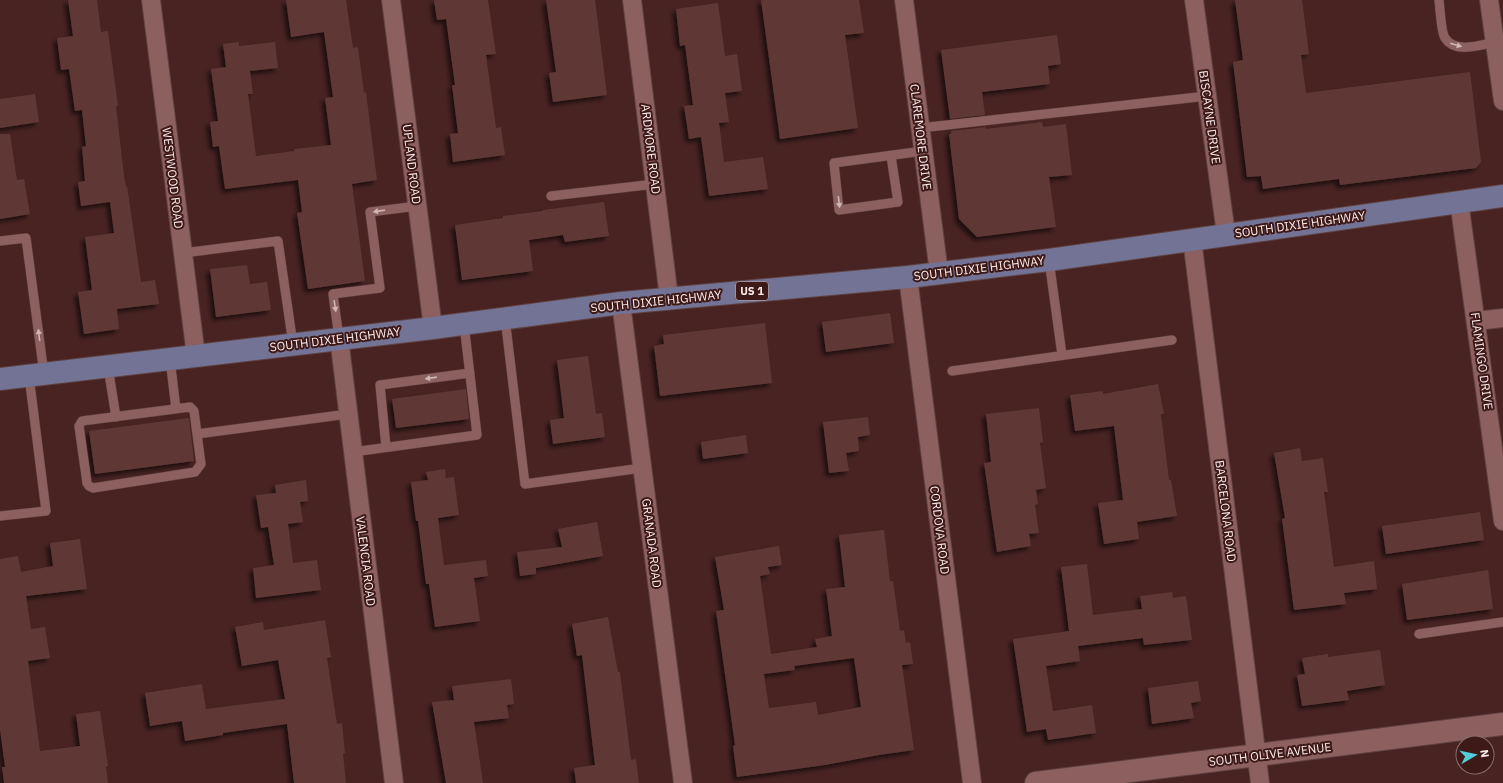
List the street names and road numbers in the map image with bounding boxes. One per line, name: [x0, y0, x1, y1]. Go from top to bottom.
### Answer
street label: BISCAYNE DRIVE: [1196, 69, 1224, 165]
street label: CLAREMORE DRIVE: [907, 83, 935, 191]
street label: ARDMORE ROAD: [638, 103, 664, 195]
street label: UPLAND ROAD: [400, 123, 424, 205]
street label: WESTWOOD ROAD: [159, 127, 187, 229]
street label: SOUTH DIXIE HIGHWAY: [1234, 207, 1366, 241]
street label: SOUTH DIXIE HIGHWAY: [913, 253, 1045, 283]
road number: US 1: [736, 282, 768, 300]
street label: SOUTH DIXIE HIGHWAY: [590, 287, 722, 315]
street label: FLAMINGO DRIVE: [1468, 311, 1496, 411]
street label: SOUTH DIXIE HIGHWAY: [269, 324, 401, 354]
street label: BARCELONA ROAD: [1212, 459, 1240, 563]
street label: CORDOVA ROAD: [927, 485, 953, 575]
street label: GRANADA ROAD: [639, 497, 665, 589]
street label: VALENCIA ROAD: [353, 515, 379, 607]
street label: SOUTH OLIVE AVENUE: [1208, 739, 1332, 769]

